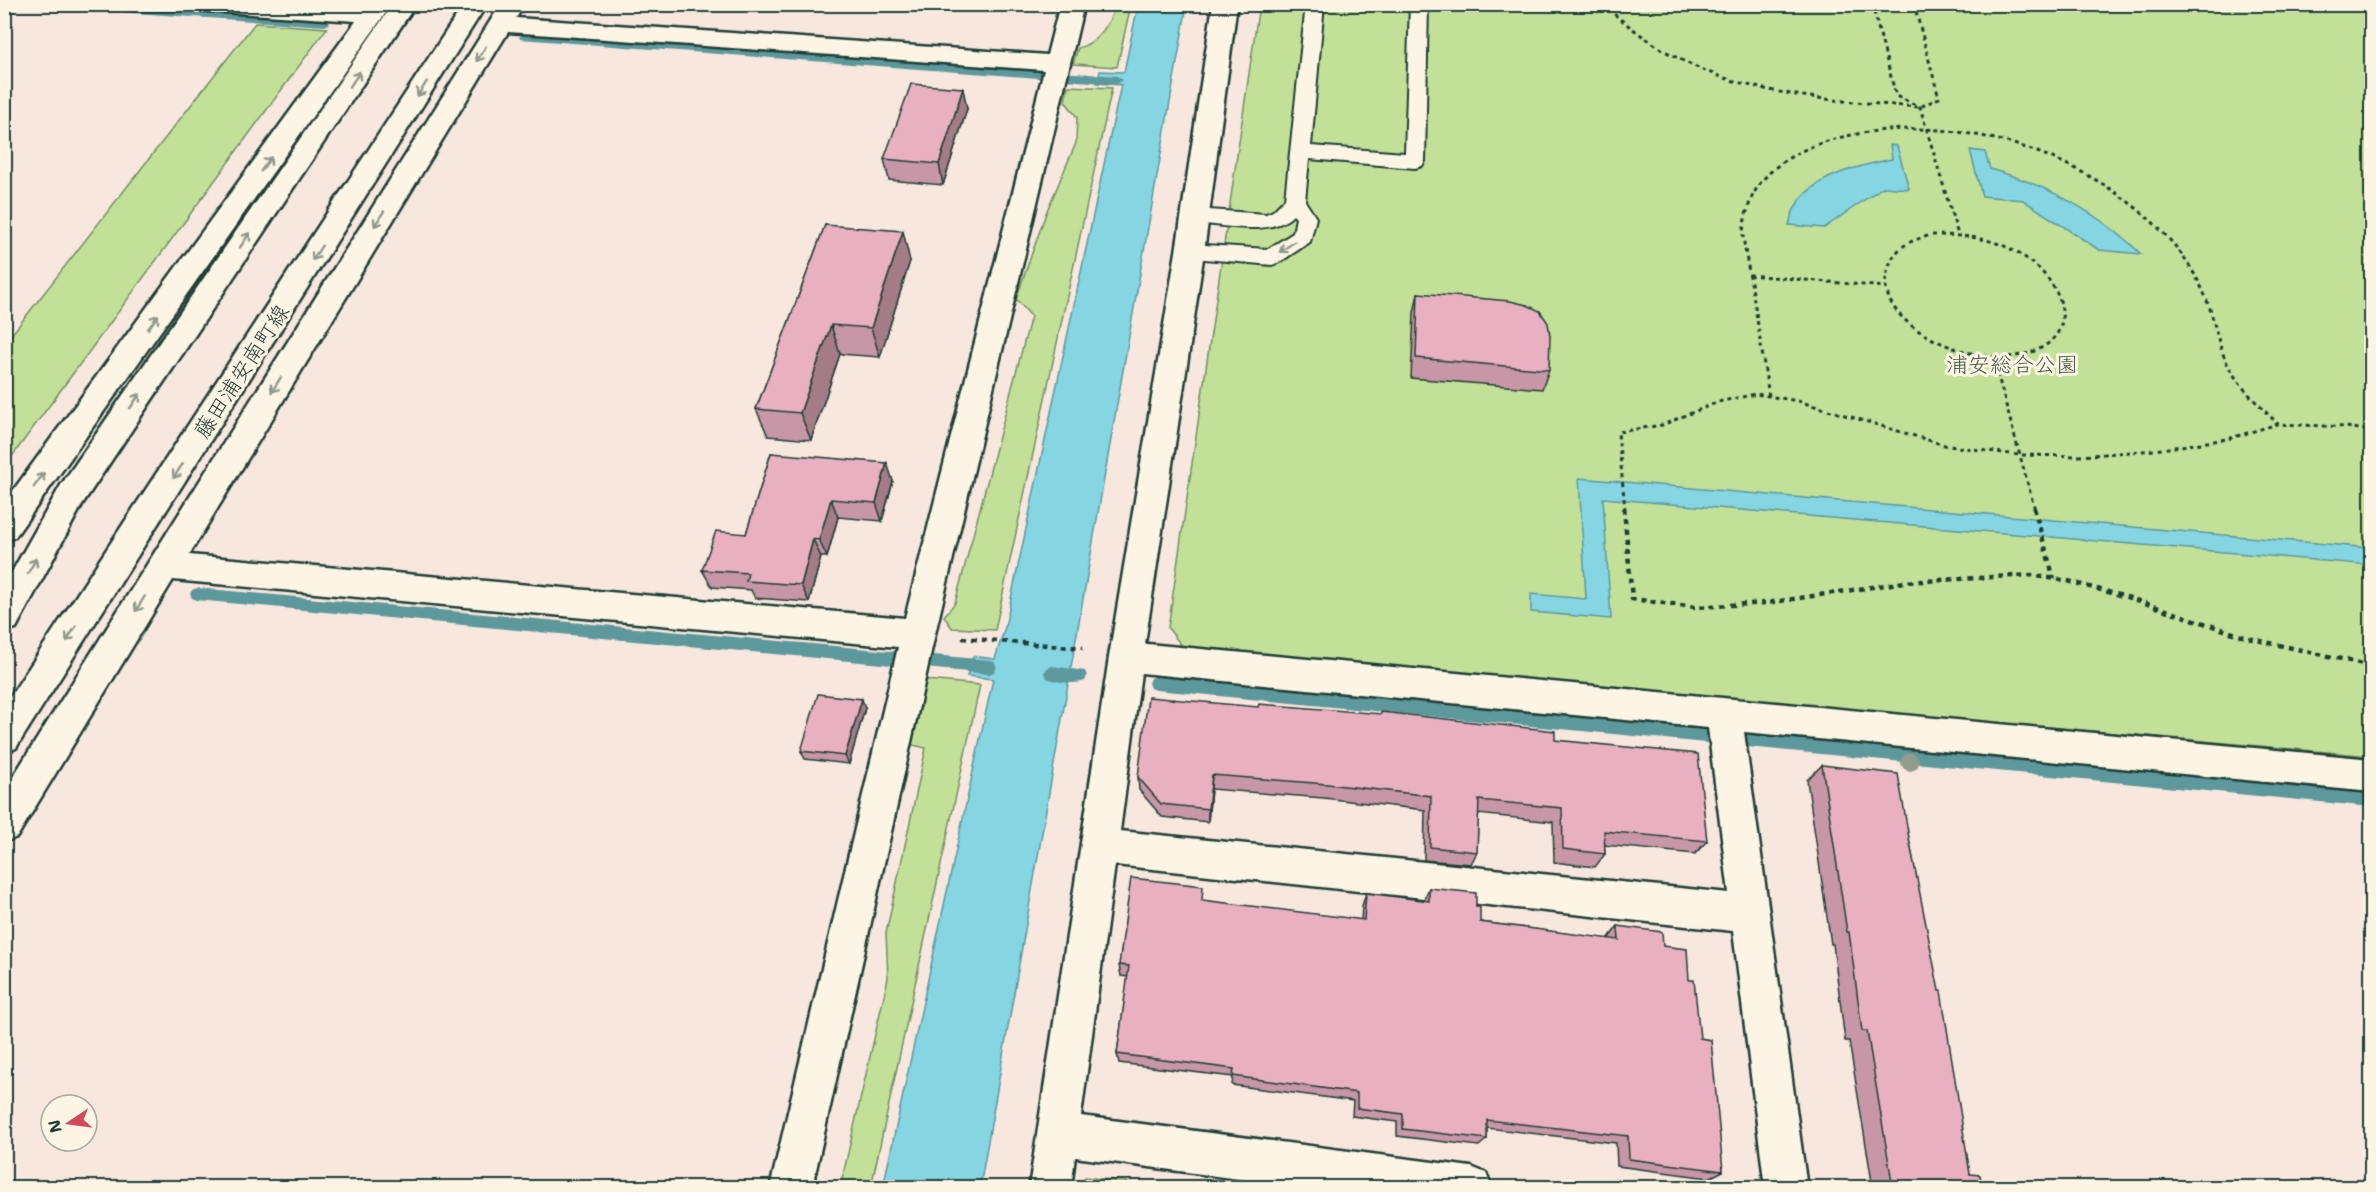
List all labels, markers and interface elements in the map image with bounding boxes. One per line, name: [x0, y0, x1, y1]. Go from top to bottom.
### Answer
one-way arrow: [475, 45, 488, 62]
one-way arrow: [349, 71, 361, 87]
one-way arrow: [415, 80, 427, 97]
one-way arrow: [260, 156, 273, 172]
one-way arrow: [372, 210, 384, 227]
one-way arrow: [239, 232, 251, 248]
one-way arrow: [1279, 241, 1296, 253]
one-way arrow: [310, 245, 323, 262]
street label: 藤田浦安南町線: [187, 299, 296, 444]
one-way arrow: [146, 314, 159, 330]
park label: 浦安総合公園: [1946, 350, 2078, 379]
one-way arrow: [270, 376, 282, 393]
one-way arrow: [129, 393, 141, 409]
one-way arrow: [171, 462, 183, 479]
one-way arrow: [33, 473, 45, 489]
one-way arrow: [26, 558, 38, 575]
one-way arrow: [134, 596, 147, 613]
one-way arrow: [65, 625, 77, 642]
north arrow: [39, 1093, 99, 1153]
text: N: [43, 1118, 67, 1135]

